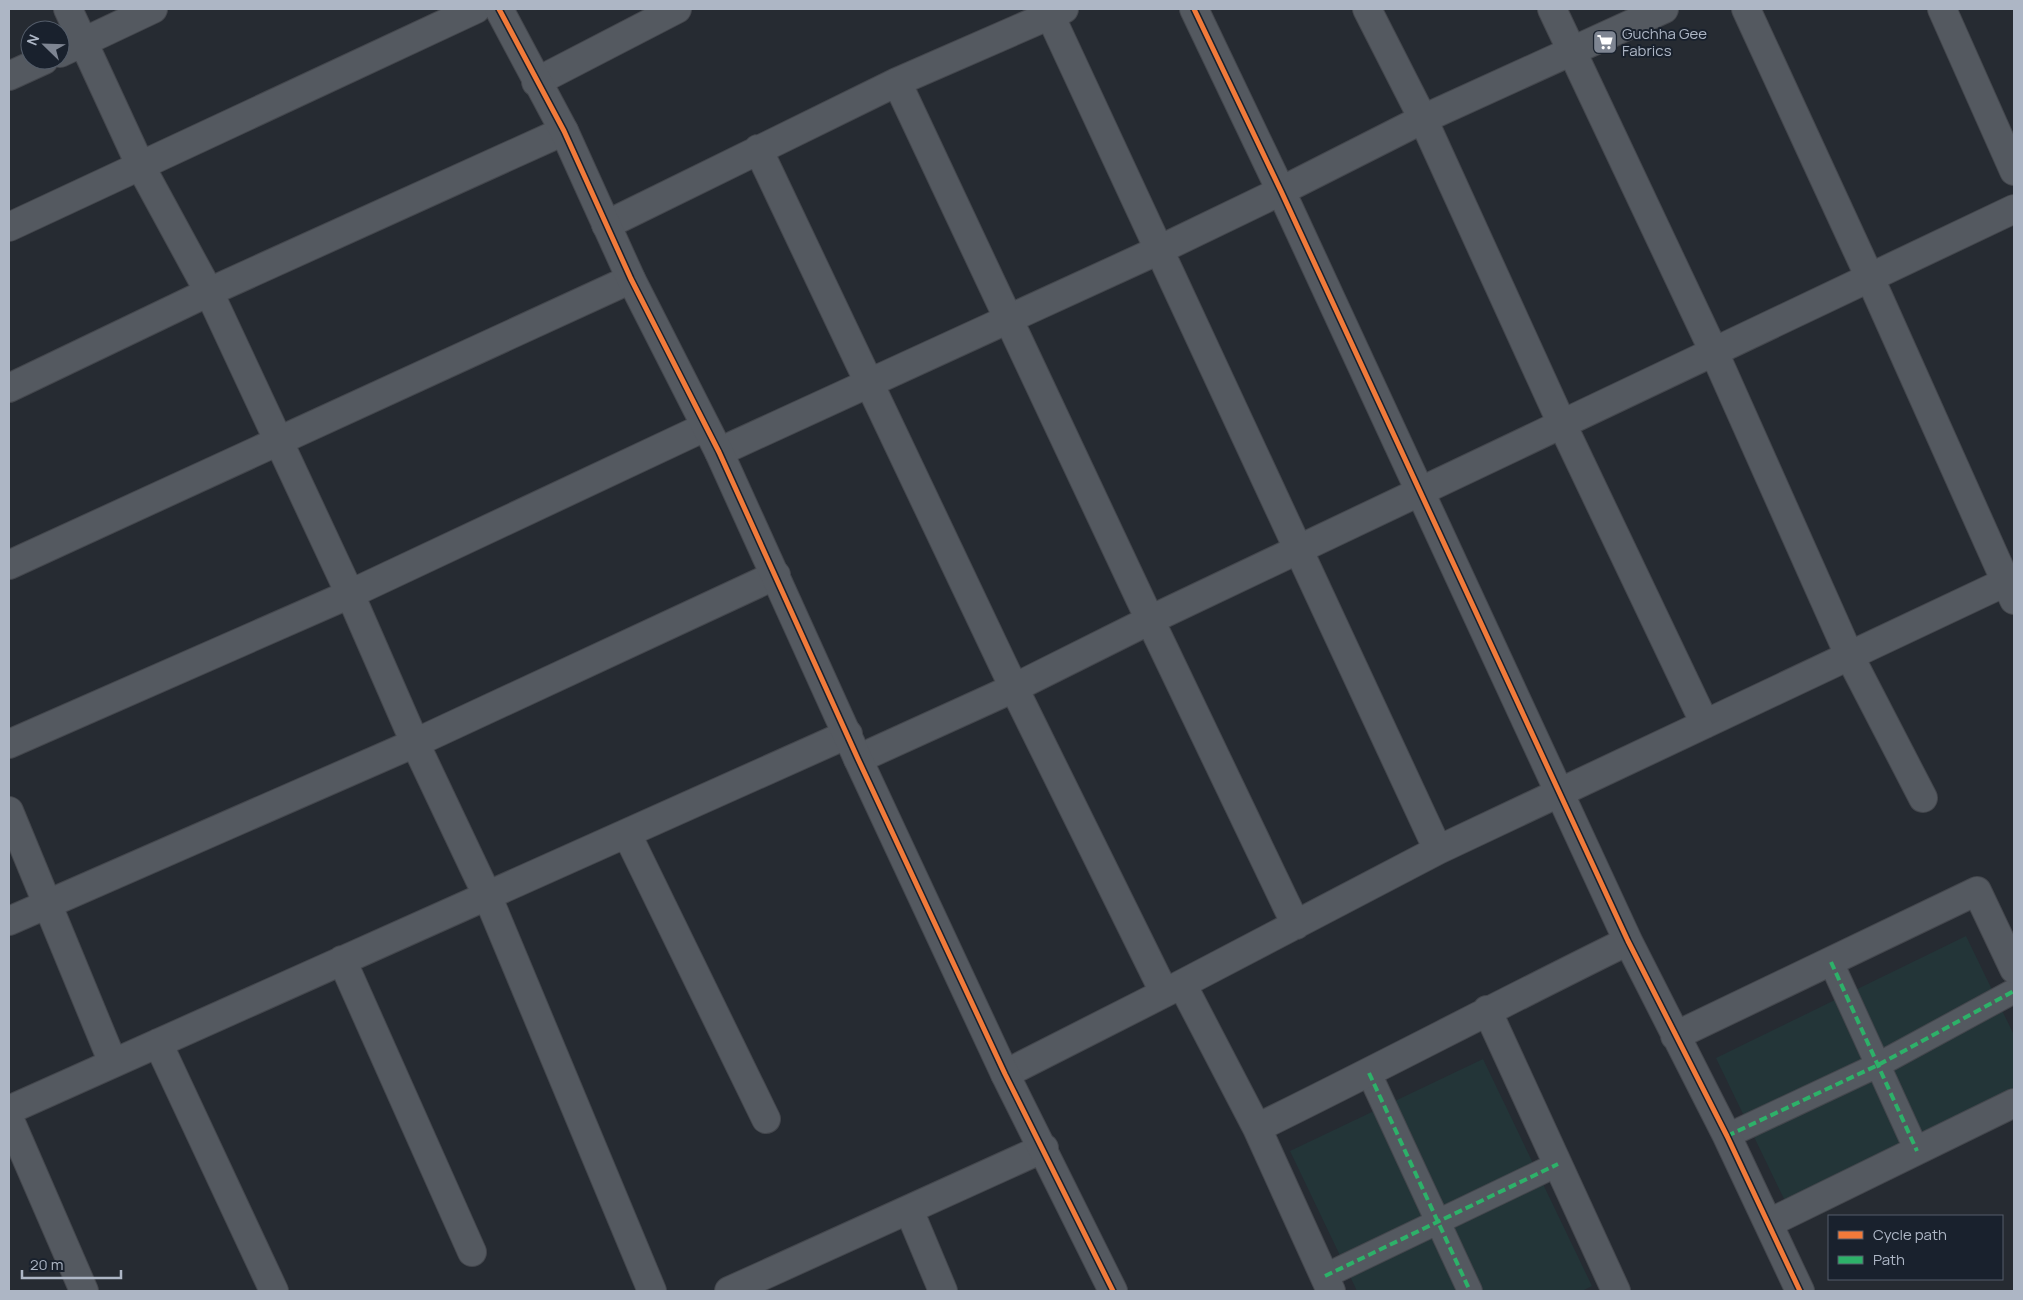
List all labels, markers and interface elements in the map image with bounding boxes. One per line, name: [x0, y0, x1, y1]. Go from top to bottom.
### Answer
north arrow: [20, 20, 70, 70]
place label: Guchha Gee Fabrics: [1622, 23, 1707, 61]
supermarket icon: Guchha Gee Fabrics: [1592, 29, 1618, 55]
text: N: [22, 31, 43, 48]
legend: [1828, 1215, 2003, 1280]
text: Cycle path: [1873, 1224, 1947, 1245]
scale bar: [22, 1248, 121, 1280]
text: Path: [1873, 1249, 1905, 1270]
text: 20 m: [30, 1254, 63, 1275]

